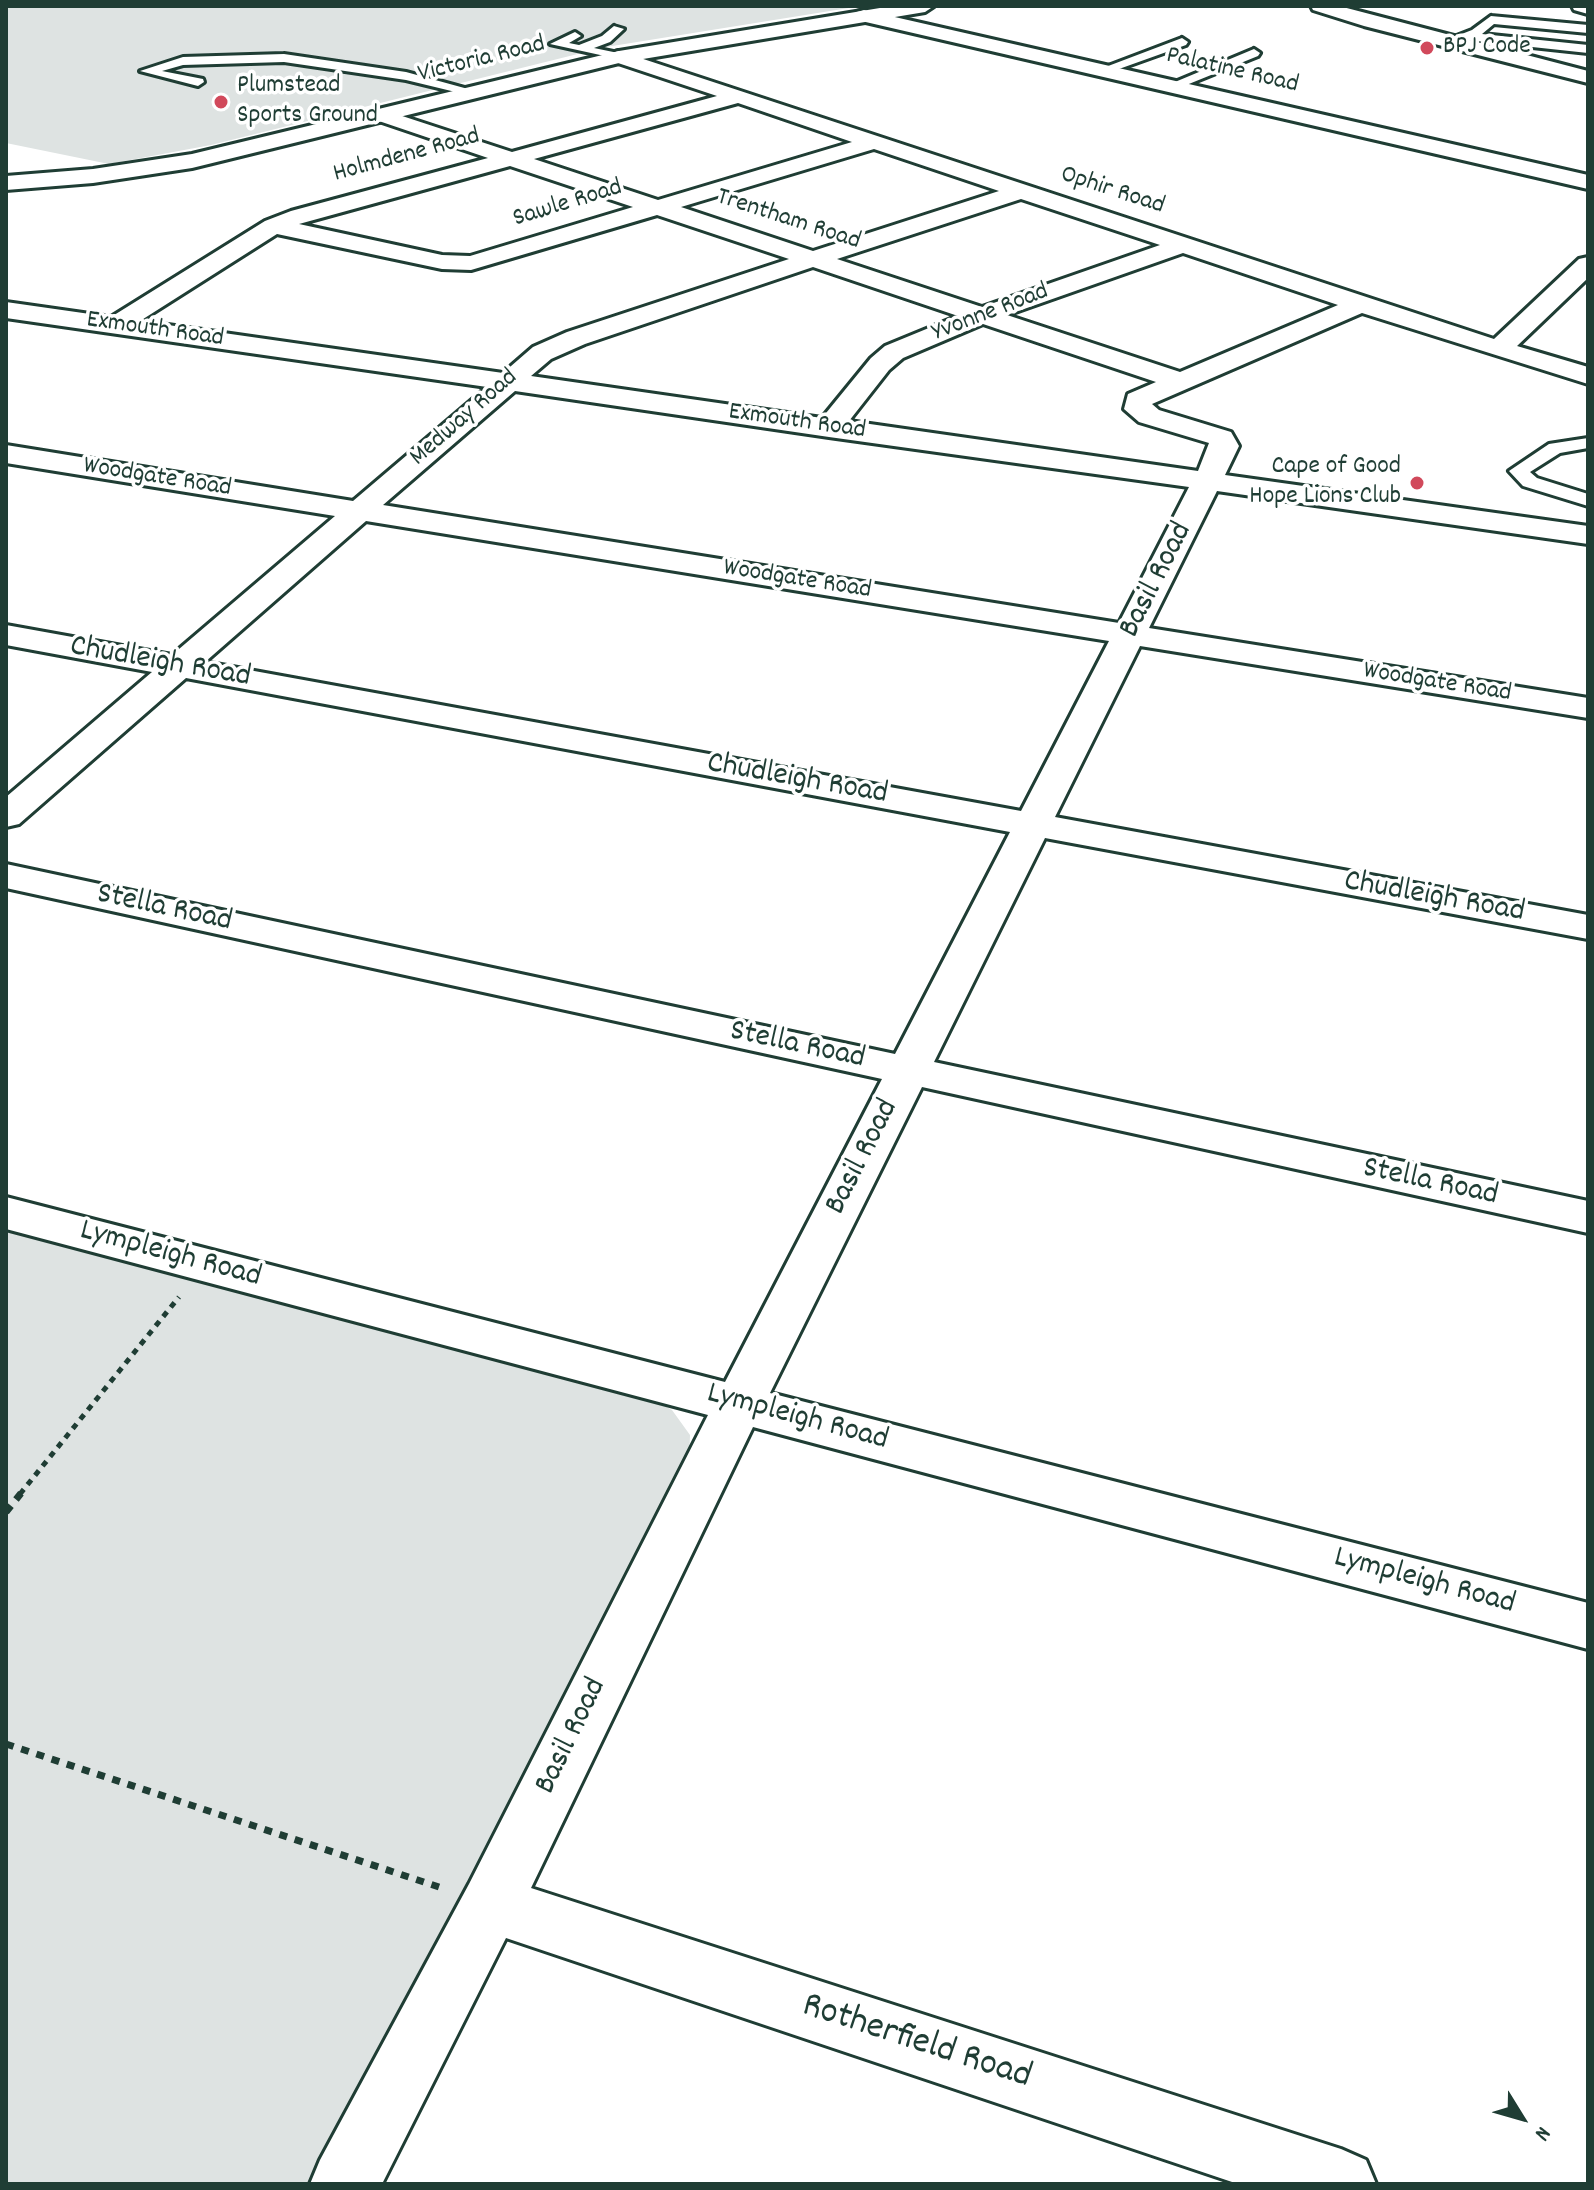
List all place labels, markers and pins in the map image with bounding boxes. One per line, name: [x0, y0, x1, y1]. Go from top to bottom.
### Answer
place label: BPJ Code: [1443, 32, 1531, 64]
marker: BPJ Code: [1418, 39, 1436, 57]
place label: Plumstead Sports Ground: [237, 71, 378, 132]
marker: Plumstead Sports Ground: [212, 93, 230, 111]
place label: Cape of Good Hope Lions Club: [1249, 452, 1401, 514]
marker: Cape of Good Hope Lions Club: [1408, 474, 1426, 492]

